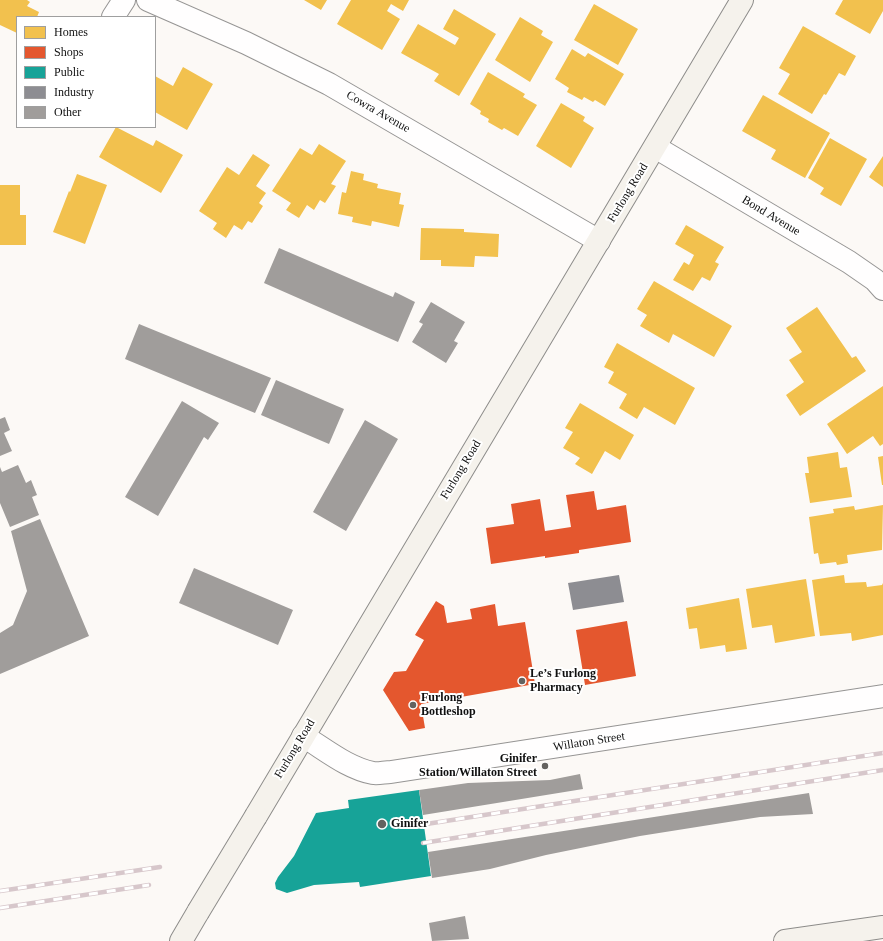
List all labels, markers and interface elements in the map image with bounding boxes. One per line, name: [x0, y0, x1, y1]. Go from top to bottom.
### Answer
legend: [16, 16, 156, 128]
text: Homes: [54, 25, 88, 39]
text: Shops: [54, 45, 83, 59]
text: Public: [54, 65, 85, 79]
text: Industry: [54, 85, 94, 99]
street label: Cowra Avenue: [343, 88, 413, 136]
text: Other: [54, 105, 81, 119]
street label: Furlong Road: [605, 161, 651, 225]
street label: Bond Avenue: [739, 193, 803, 239]
street label: Furlong Road: [438, 438, 484, 502]
place label: Le’s Furlong Pharmacy: [530, 667, 596, 695]
marker: Le’s Furlong Pharmacy: [517, 676, 527, 686]
place label: Furlong Bottleshop: [421, 691, 476, 719]
marker: Furlong Bottleshop: [408, 700, 418, 710]
street label: Furlong Road: [272, 717, 318, 781]
street label: Willaton Street: [552, 729, 626, 755]
place label: Ginifer Station/Willaton Street: [419, 752, 537, 780]
marker: Ginifer Station/Willaton Street: [540, 761, 550, 771]
place label: Ginifer: [391, 817, 428, 831]
marker: Ginifer: [376, 818, 388, 830]

